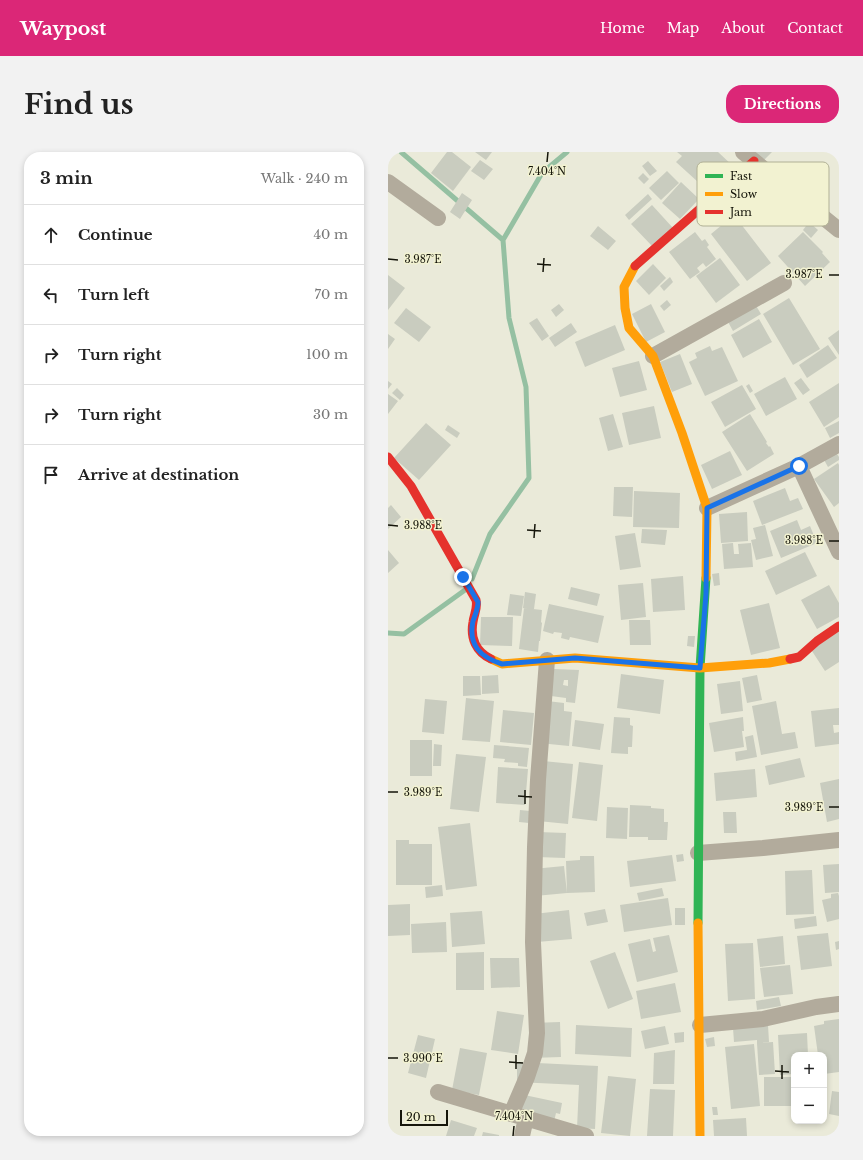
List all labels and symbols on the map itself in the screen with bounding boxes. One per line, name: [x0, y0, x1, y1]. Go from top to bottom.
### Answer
legend: [697, 162, 829, 226]
text: 7.404°N: [528, 165, 566, 178]
text: Fast: [730, 169, 753, 183]
text: Slow: [730, 187, 758, 201]
text: Jam: [728, 205, 752, 219]
text: 3.987°E: [404, 253, 442, 266]
text: 3.987°E: [785, 268, 823, 281]
route start: [790, 457, 808, 475]
text: 3.988°E: [404, 519, 442, 532]
text: 3.988°E: [785, 534, 823, 547]
route end: [454, 568, 472, 586]
text: 3.989°E: [404, 786, 442, 799]
text: 3.989°E: [785, 801, 823, 814]
text: 3.990°E: [403, 1052, 443, 1065]
scale bar: [400, 1108, 448, 1127]
text: 7.404°N: [495, 1110, 533, 1123]

